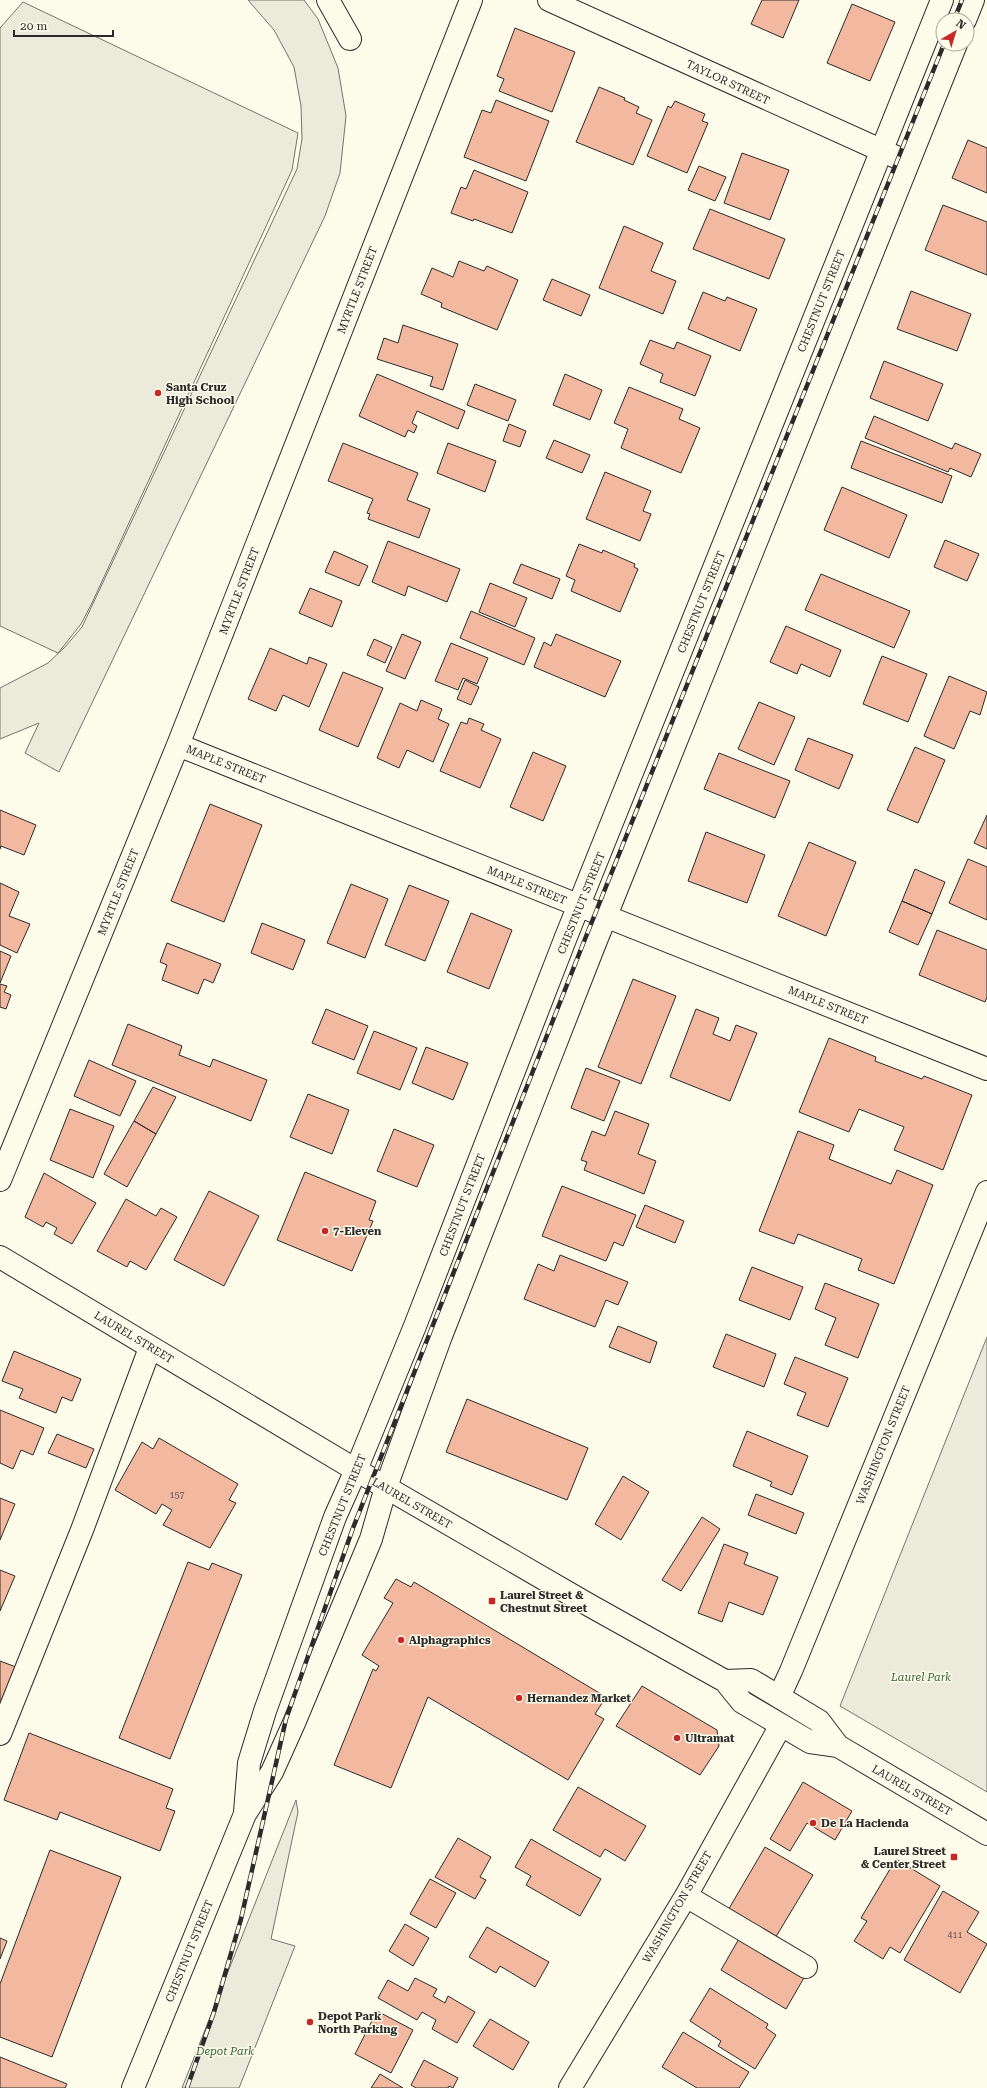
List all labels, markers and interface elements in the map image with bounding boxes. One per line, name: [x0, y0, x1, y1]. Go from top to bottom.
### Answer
scale bar: [14, 12, 113, 38]
north arrow: [935, 12, 975, 52]
text: N: [954, 17, 969, 33]
text: 20 m: [20, 19, 47, 33]
street label: TAYLOR STREET: [684, 57, 772, 107]
street label: MYRTLE STREET: [335, 245, 380, 336]
street label: CHESTNUT STREET: [795, 248, 848, 354]
place label: Santa Cruz High School: [166, 381, 235, 407]
marker: Santa Cruz High School: [153, 388, 163, 398]
street label: MYRTLE STREET: [217, 546, 262, 637]
street label: CHESTNUT STREET: [675, 549, 728, 655]
street label: MAPLE STREET: [184, 743, 268, 786]
street label: MYRTLE STREET: [95, 847, 142, 937]
street label: CHESTNUT STREET: [555, 850, 608, 956]
street label: MAPLE STREET: [485, 864, 569, 907]
street label: MAPLE STREET: [786, 984, 870, 1027]
street label: CHESTNUT STREET: [437, 1152, 488, 1258]
place label: 7-Eleven: [333, 1225, 382, 1238]
marker: 7-Eleven: [320, 1226, 330, 1236]
street label: LAUREL STREET: [92, 1309, 176, 1366]
street label: WASHINGTON STREET: [854, 1384, 913, 1506]
street label: CHESTNUT STREET: [316, 1452, 369, 1558]
street label: LAUREL STREET: [369, 1475, 454, 1532]
house number: 157: [169, 1490, 185, 1500]
place label: Laurel Street & Chestnut Street: [500, 1589, 588, 1615]
marker: Laurel Street & Chestnut Street: [487, 1596, 497, 1606]
place label: Alphagraphics: [409, 1634, 491, 1647]
marker: Alphagraphics: [396, 1635, 406, 1645]
park label: Laurel Park: [890, 1671, 951, 1684]
place label: Hernandez Market: [527, 1692, 632, 1705]
marker: Hernandez Market: [514, 1693, 524, 1703]
place label: Ultramat: [685, 1732, 735, 1745]
marker: Ultramat: [672, 1733, 682, 1743]
street label: LAUREL STREET: [869, 1762, 954, 1819]
place label: De La Hacienda: [821, 1817, 909, 1830]
marker: De La Hacienda: [808, 1818, 818, 1828]
place label: Laurel Street & Center Street: [861, 1845, 947, 1871]
street label: WASHINGTON STREET: [640, 1849, 715, 1965]
marker: Laurel Street & Center Street: [949, 1852, 959, 1862]
street label: CHESTNUT STREET: [163, 1898, 216, 2004]
house number: 411: [947, 1930, 963, 1940]
place label: Depot Park North Parking: [318, 2010, 398, 2036]
marker: Depot Park North Parking: [305, 2017, 315, 2027]
park label: Depot Park: [195, 2045, 254, 2058]

